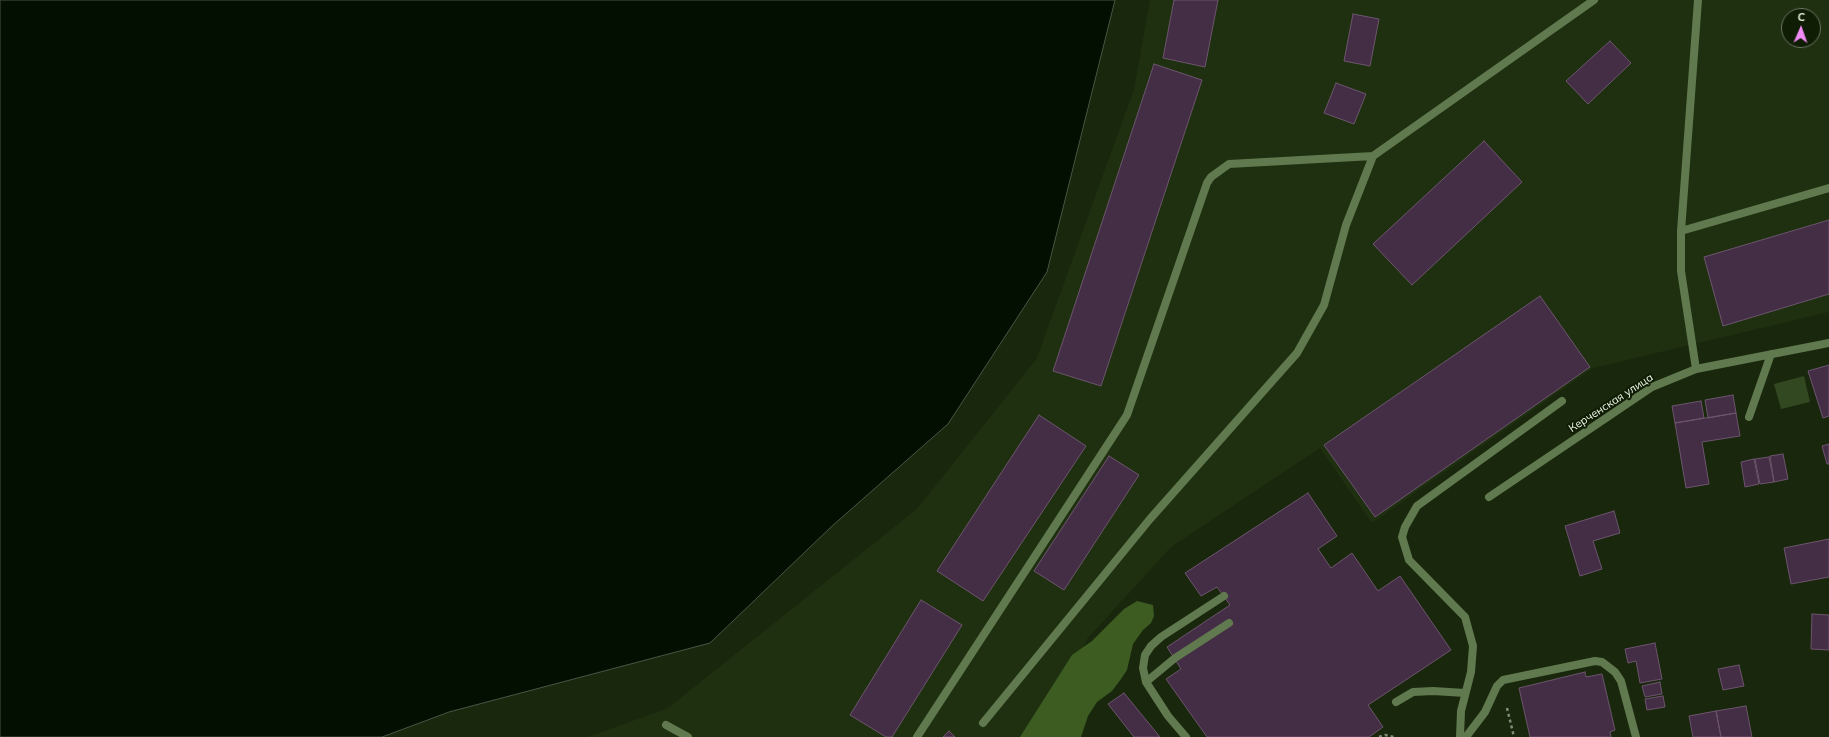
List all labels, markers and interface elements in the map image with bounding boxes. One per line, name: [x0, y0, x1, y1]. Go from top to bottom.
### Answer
north arrow: [1781, 8, 1821, 48]
text: С: [1797, 10, 1805, 24]
street label: Керченская улица: [1566, 371, 1656, 435]

